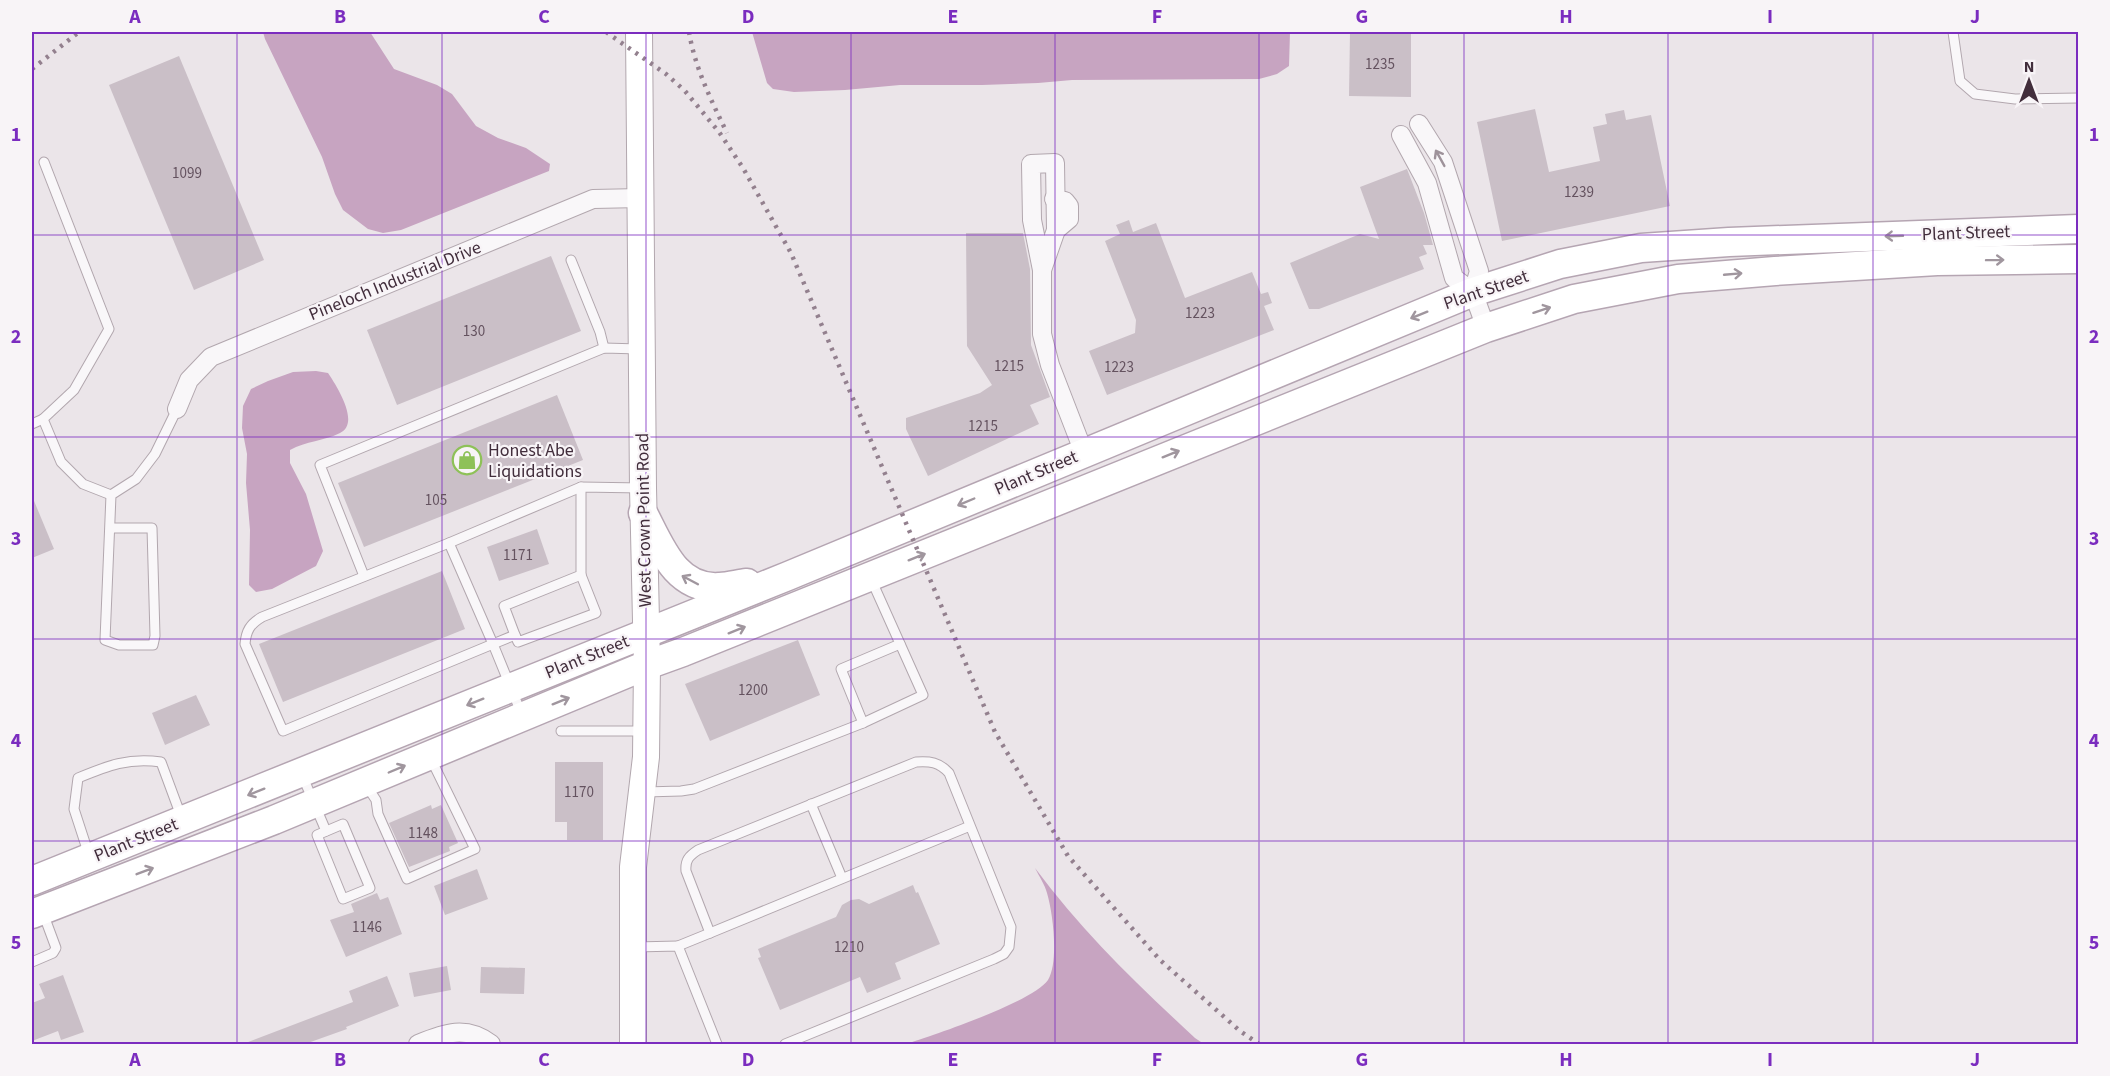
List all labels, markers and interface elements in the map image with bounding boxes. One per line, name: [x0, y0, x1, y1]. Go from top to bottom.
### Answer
text: A: [128, 3, 141, 31]
text: B: [334, 3, 346, 31]
text: C: [538, 3, 550, 31]
text: D: [742, 3, 754, 31]
text: E: [948, 3, 958, 31]
text: F: [1152, 3, 1162, 31]
text: G: [1356, 3, 1368, 31]
text: H: [1559, 3, 1573, 31]
text: I: [1767, 3, 1773, 31]
text: J: [1970, 3, 1980, 31]
north arrow: [1999, 51, 2059, 111]
house number: 1235: [1365, 54, 1395, 75]
text: N: [2024, 56, 2034, 78]
text: 1: [11, 121, 21, 149]
text: 1: [2089, 121, 2099, 149]
one-way arrow: [1434, 149, 1445, 167]
house number: 1099: [172, 163, 202, 184]
house number: 1239: [1564, 182, 1594, 203]
street label: Plant Street: [1921, 219, 2011, 247]
one-way arrow: [1885, 230, 1905, 241]
street label: Pineloch Industrial Drive: [305, 235, 485, 327]
one-way arrow: [1985, 254, 2005, 266]
street label: Plant Street: [1440, 264, 1532, 316]
one-way arrow: [1723, 268, 1743, 279]
house number: 1223: [1185, 303, 1215, 324]
one-way arrow: [1532, 304, 1551, 315]
one-way arrow: [1410, 310, 1428, 321]
house number: 130: [463, 321, 485, 342]
text: 2: [11, 323, 21, 351]
text: 2: [2089, 323, 2099, 351]
house number: 1215: [994, 356, 1024, 377]
house number: 1223: [1104, 357, 1134, 378]
house number: 1215: [968, 416, 998, 437]
street label: West Crown Point Road: [630, 433, 658, 607]
place label: Honest Abe Liquidations: [488, 438, 582, 484]
shop icon: Honest Abe Liquidations: [451, 444, 483, 476]
street label: Plant Street: [990, 444, 1082, 502]
one-way arrow: [1162, 448, 1180, 459]
house number: 105: [425, 490, 447, 511]
one-way arrow: [957, 497, 976, 508]
text: 3: [11, 525, 21, 553]
text: 3: [2089, 525, 2099, 553]
house number: 1171: [503, 545, 533, 566]
one-way arrow: [908, 550, 926, 561]
one-way arrow: [682, 574, 699, 586]
one-way arrow: [727, 624, 746, 635]
street label: Plant Street: [541, 629, 633, 685]
house number: 1200: [738, 680, 768, 701]
one-way arrow: [551, 695, 570, 706]
one-way arrow: [466, 697, 485, 708]
text: 4: [11, 727, 22, 755]
text: 4: [2089, 727, 2100, 755]
one-way arrow: [387, 763, 405, 774]
house number: 1170: [564, 782, 594, 803]
one-way arrow: [247, 787, 265, 798]
street label: Plant Street: [90, 812, 182, 868]
house number: 1148: [408, 823, 438, 844]
one-way arrow: [135, 864, 154, 875]
house number: 1146: [352, 917, 382, 938]
text: 5: [11, 929, 21, 957]
text: 5: [2089, 929, 2099, 957]
house number: 1210: [834, 937, 864, 958]
text: A: [128, 1046, 141, 1074]
text: B: [334, 1046, 346, 1074]
text: C: [538, 1046, 550, 1074]
text: D: [742, 1046, 754, 1074]
text: E: [948, 1046, 958, 1074]
text: F: [1152, 1046, 1162, 1074]
text: G: [1356, 1046, 1368, 1074]
text: H: [1559, 1046, 1573, 1074]
text: I: [1767, 1046, 1773, 1074]
text: J: [1970, 1046, 1980, 1074]

